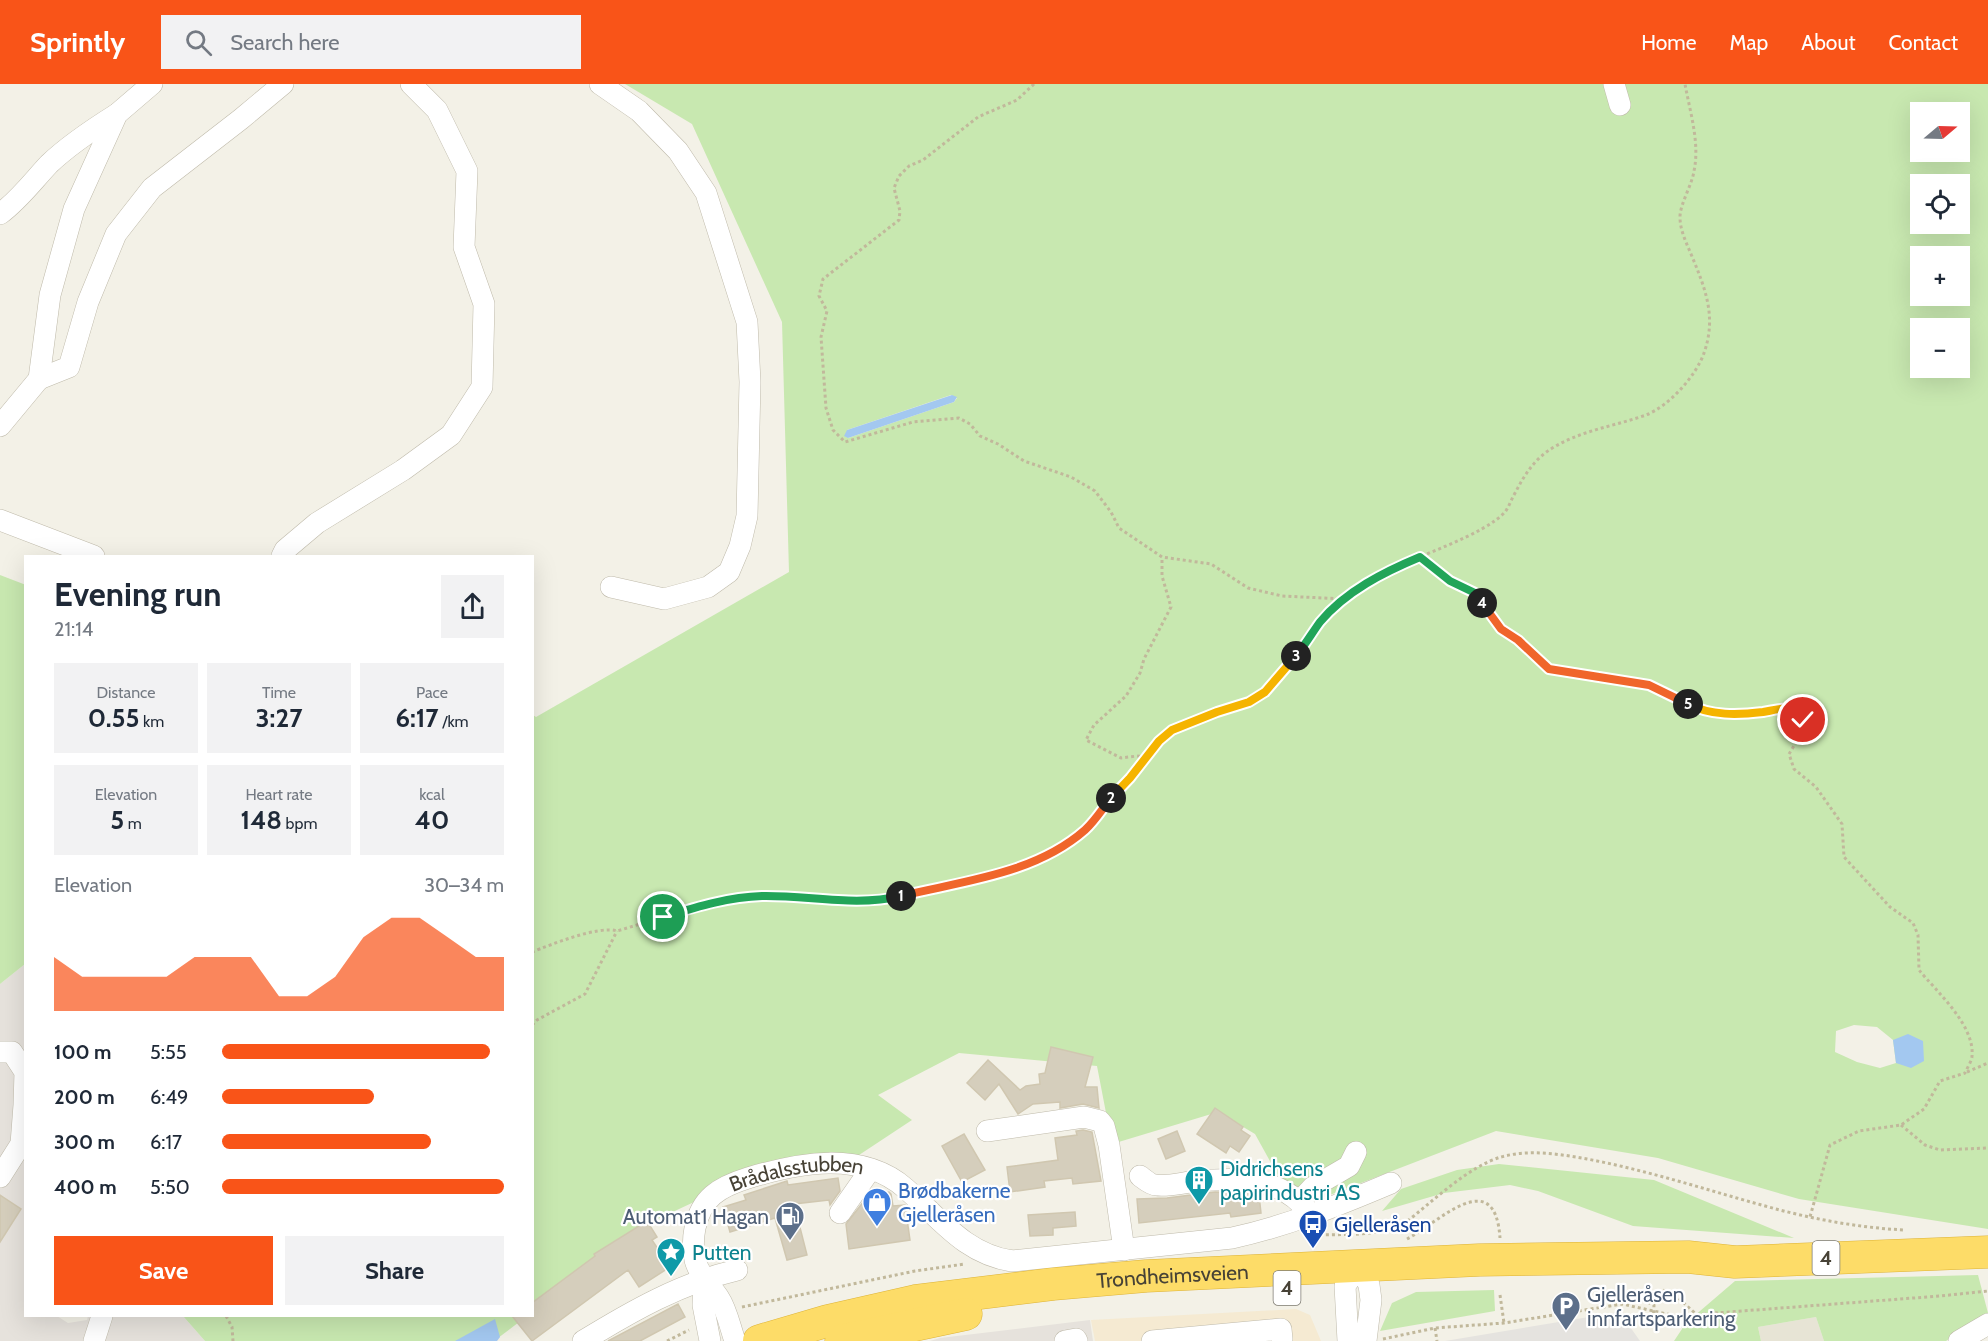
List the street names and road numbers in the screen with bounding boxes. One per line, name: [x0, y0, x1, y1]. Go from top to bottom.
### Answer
street label: Brådalsstubben: [725, 1151, 866, 1196]
road number: 4: [1812, 1241, 1840, 1275]
street label: Trondheimsveien: [1095, 1259, 1249, 1293]
road number: 4: [1274, 1271, 1300, 1305]

